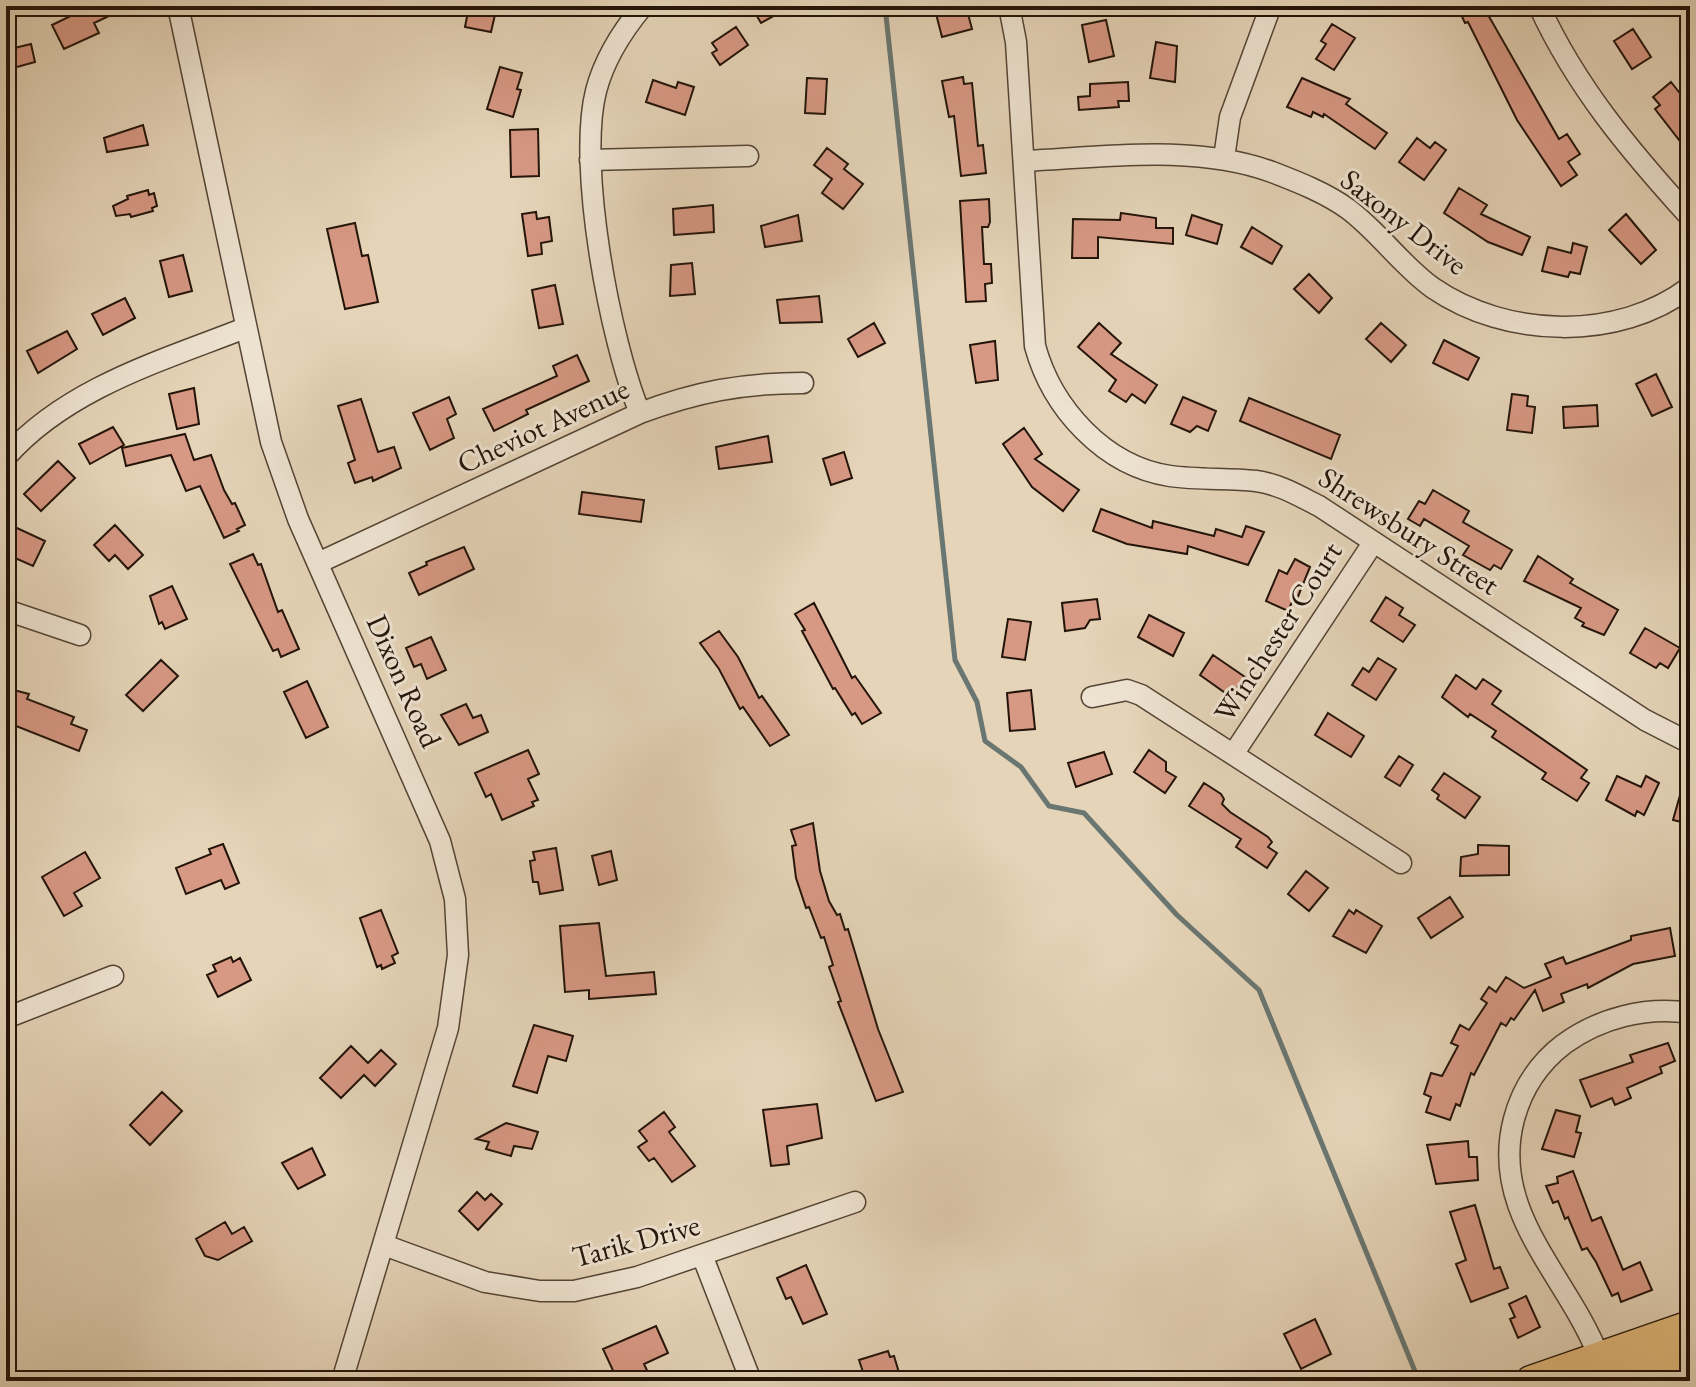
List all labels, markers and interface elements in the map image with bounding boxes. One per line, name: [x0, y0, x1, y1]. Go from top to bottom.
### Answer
street label: Saxony Drive: [1333, 160, 1476, 283]
street label: Cheviot Avenue: [451, 369, 635, 482]
street label: Shrewsbury Street: [1312, 458, 1507, 604]
street label: Winchester Court: [1205, 534, 1351, 729]
street label: Dixon Road: [358, 608, 451, 754]
street label: Tarik Drive: [568, 1205, 704, 1276]

